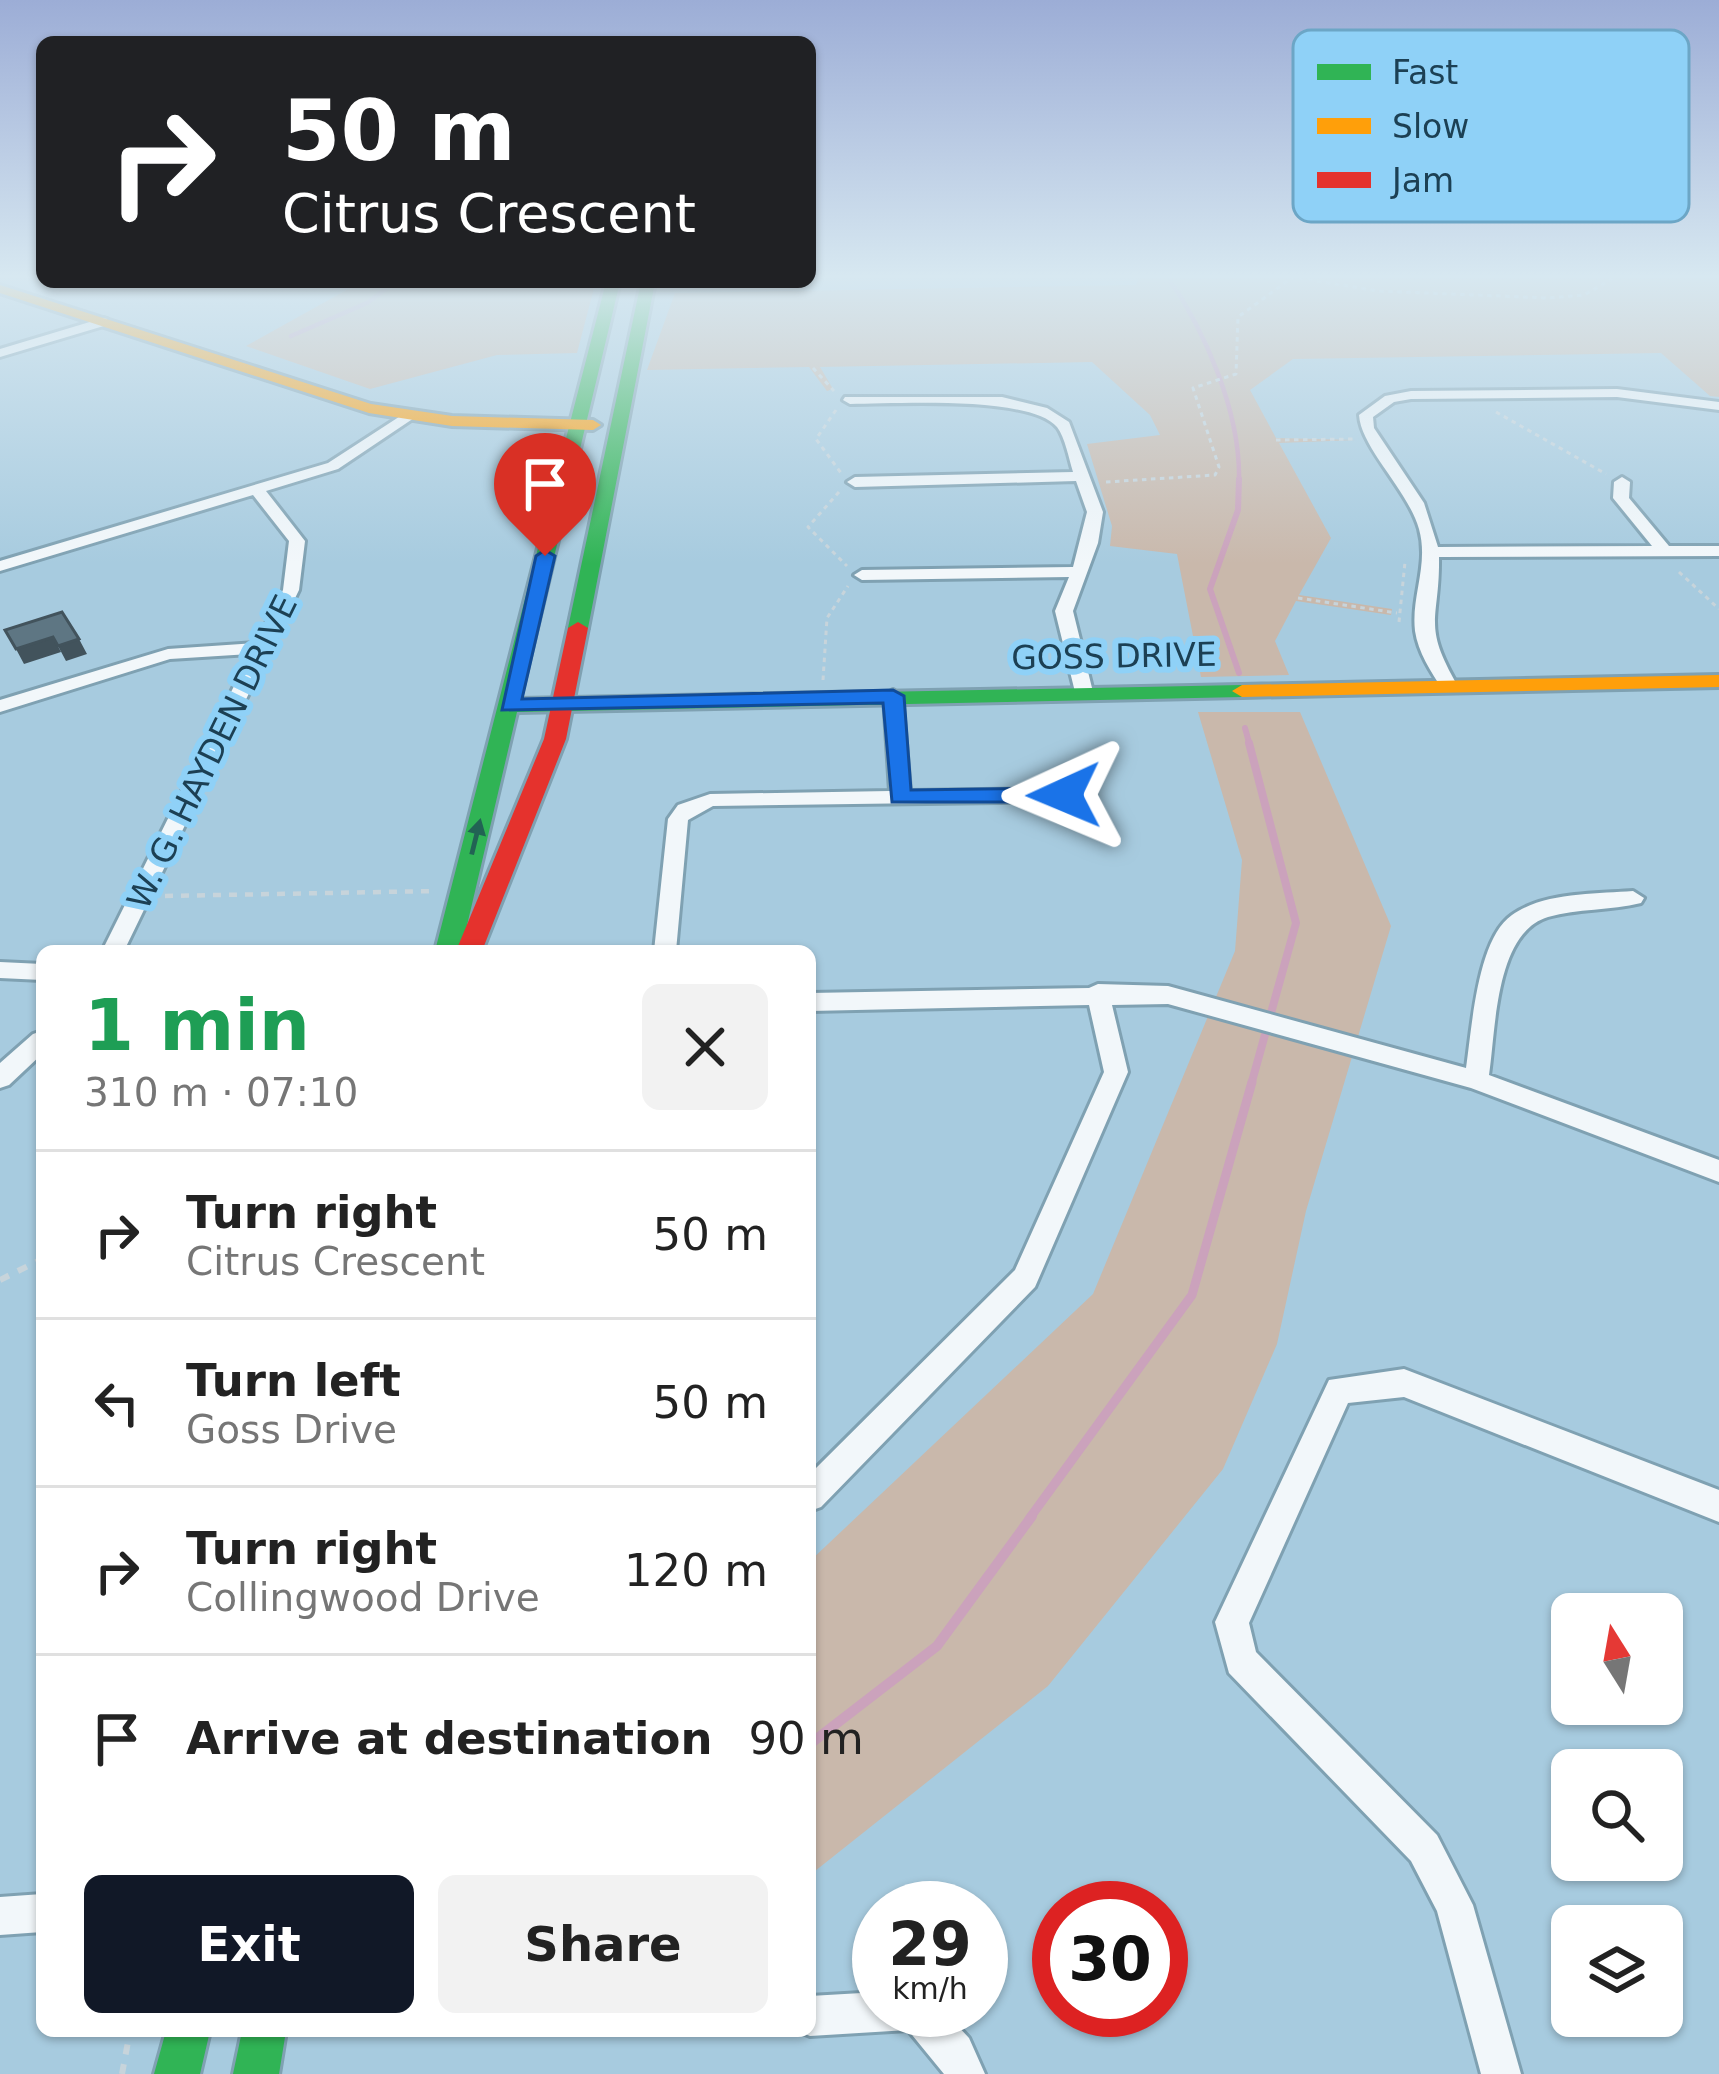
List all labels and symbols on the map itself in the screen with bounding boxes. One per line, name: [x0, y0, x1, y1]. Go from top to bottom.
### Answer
legend: [1293, 30, 1689, 222]
text: Fast: [1392, 53, 1458, 92]
text: Slow: [1392, 107, 1469, 146]
text: Jam: [1390, 161, 1454, 200]
pin: [494, 433, 596, 556]
street label: W. G. HAYDEN DRIVE: [119, 589, 305, 915]
street label: GOSS DRIVE: [1011, 635, 1217, 677]
position arrow: [1001, 732, 1127, 858]
one-way arrow: [467, 819, 486, 856]
north arrow: [1551, 1593, 1683, 1725]
speed limit sign: 30: [1032, 1881, 1188, 2037]

